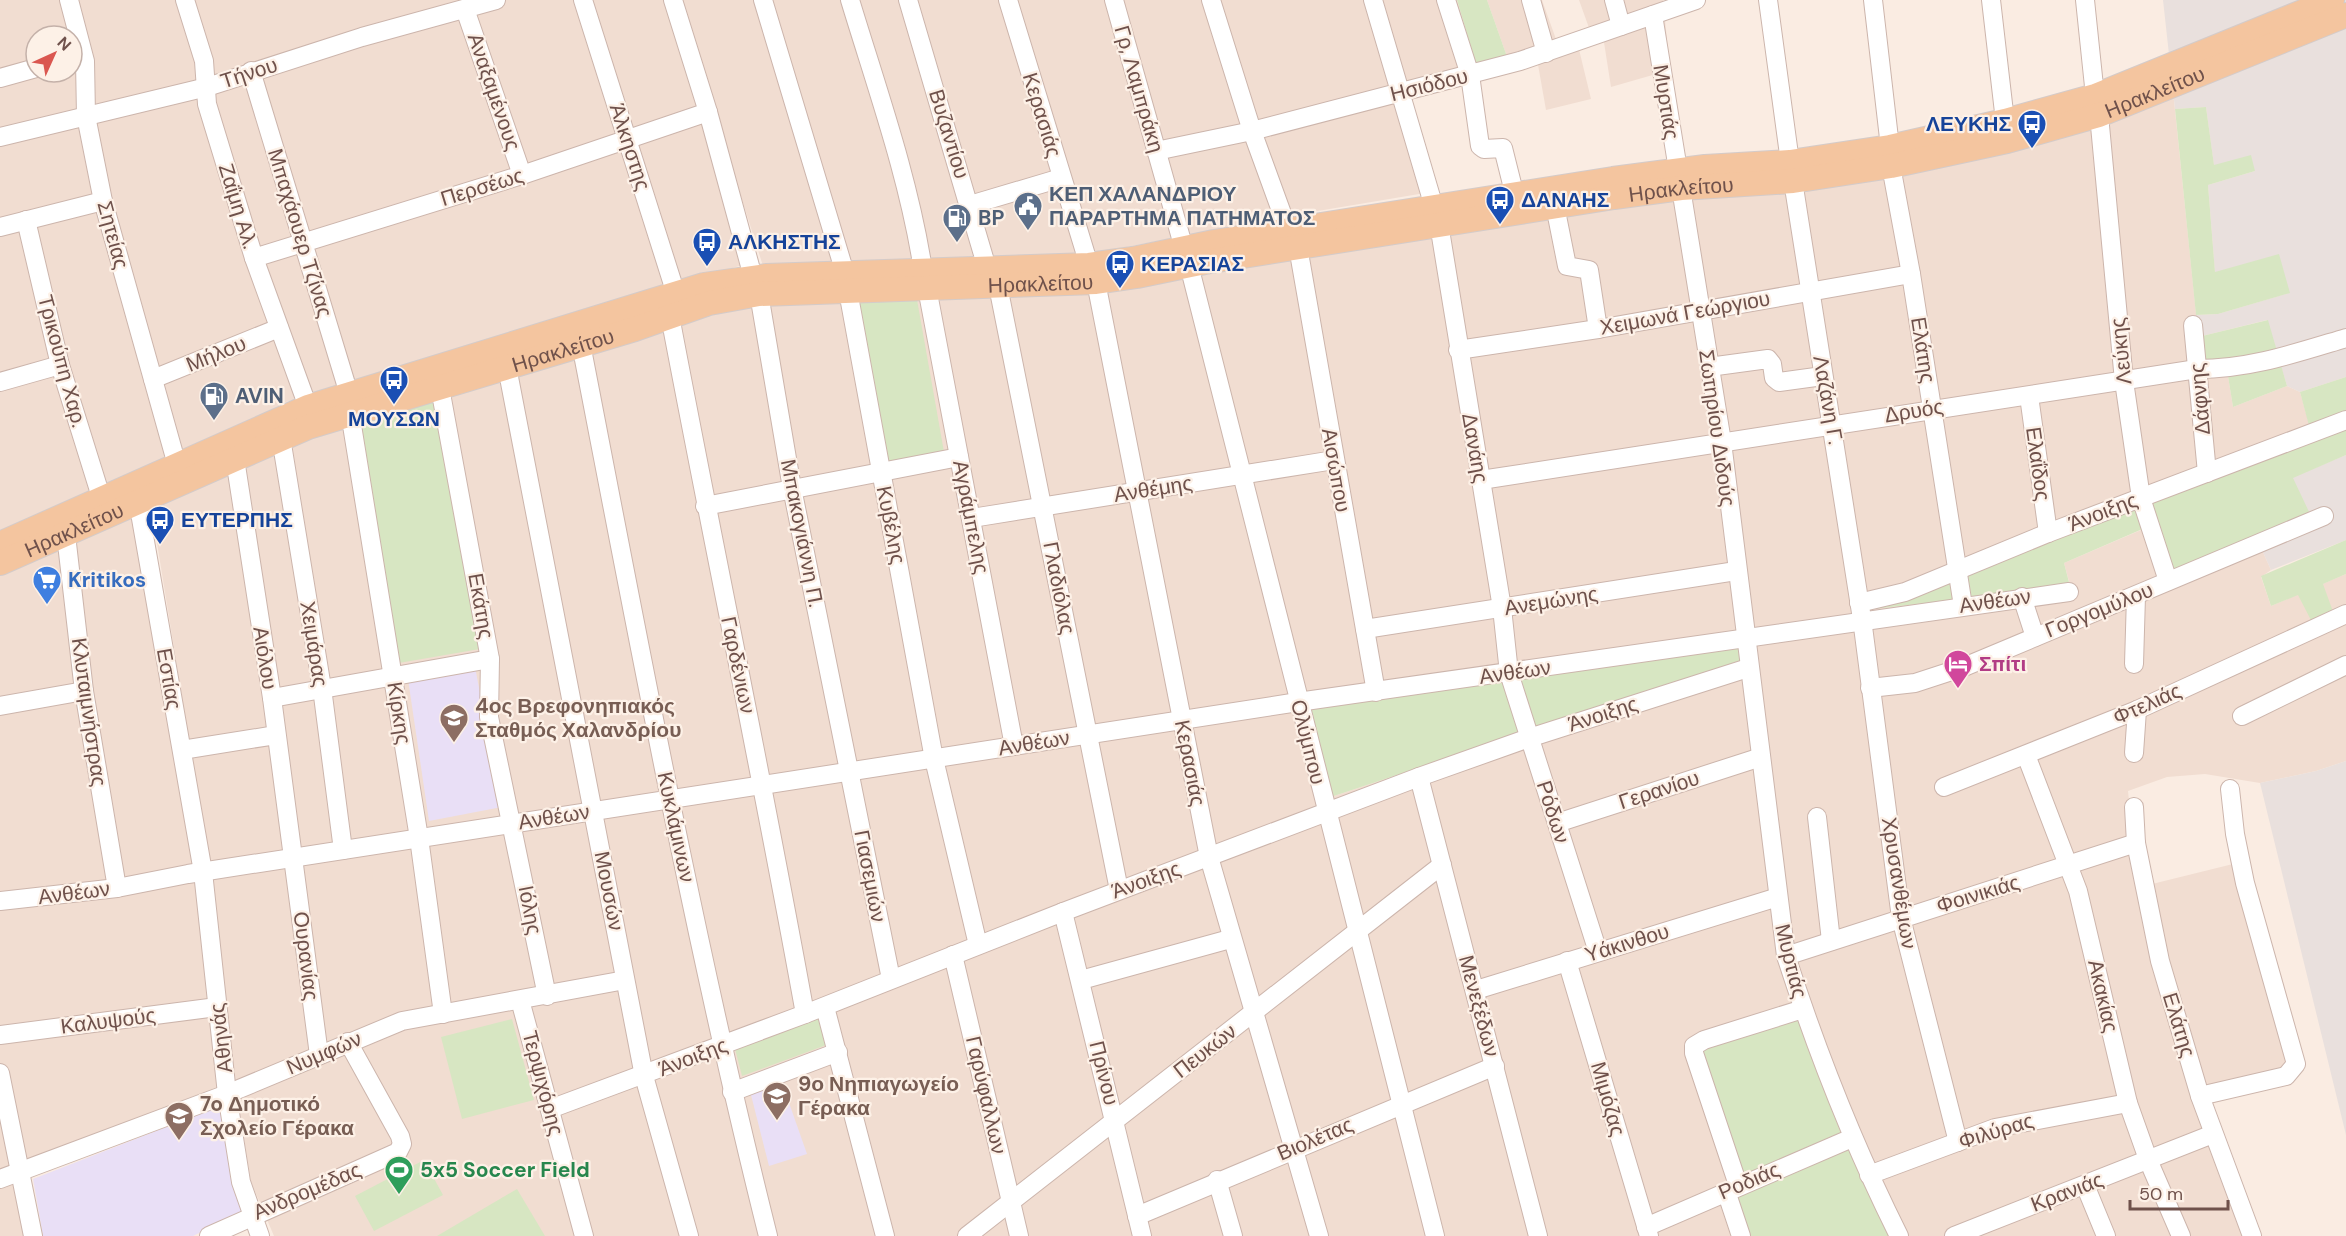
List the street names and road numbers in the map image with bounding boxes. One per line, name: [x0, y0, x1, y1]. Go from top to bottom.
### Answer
street label: Γρ, Λαμπράκη: [1107, 22, 1171, 156]
street label: Αναξαμένους: [461, 30, 527, 154]
street label: Τήνου: [217, 51, 281, 95]
street label: Ηρακλείτου: [2101, 60, 2209, 125]
street label: Ησιόδου: [1387, 62, 1471, 108]
street label: Μυρτιάς: [1646, 62, 1686, 142]
street label: Κερασιάς: [1016, 69, 1068, 161]
street label: Βυζαντίου: [922, 86, 976, 182]
street label: Άλκηστης: [603, 100, 657, 194]
street label: Μπαχάουερ Τζίνας: [261, 145, 339, 321]
street label: Ζαΐμη Αλ.: [212, 160, 264, 252]
street label: Περσέως: [437, 161, 527, 213]
street label: Ηρακλείτου: [1627, 171, 1734, 209]
street label: Σητείας: [91, 198, 135, 272]
street label: Ηρακλείτου: [987, 268, 1094, 300]
street label: Χειμωνά Γεώργιου: [1598, 284, 1772, 342]
street label: Τρικούπη Χαρ.: [31, 292, 93, 430]
street label: Ελάτης: [1904, 315, 1942, 385]
street label: Λεύκης: [2104, 316, 2138, 386]
street label: Ηρακλείτου: [509, 322, 618, 379]
street label: Μήλου: [182, 329, 250, 379]
street label: Σωτηρίου Διδούς: [1692, 348, 1742, 508]
street label: Λαζάνη Γ.: [1806, 353, 1850, 447]
street label: Δάφνης: [2183, 362, 2217, 436]
street label: Δρυός: [1883, 393, 1945, 429]
street label: Δανάης: [1455, 411, 1495, 485]
street label: Ελαΐδος: [2019, 425, 2057, 503]
street label: Αισώπου: [1315, 426, 1357, 514]
street label: Μπακογιάννη Π.: [774, 457, 830, 609]
street label: Αγράμπελης: [946, 458, 996, 576]
street label: Ανθέμης: [1112, 469, 1194, 509]
street label: Κυβέλης: [870, 483, 912, 567]
street label: Άνοιξης: [2065, 486, 2141, 538]
street label: Ηρακλείτου: [20, 496, 128, 564]
street label: Γλαδιόλας: [1036, 539, 1082, 637]
street label: Εκάτης: [461, 571, 501, 641]
street label: Γοργομύλου: [2041, 576, 2157, 644]
street label: Ανεμώνης: [1502, 580, 1600, 622]
street label: Ανθέων: [1957, 582, 2033, 620]
street label: Χειμάρας: [293, 599, 335, 689]
street label: Γαρδένιων: [714, 614, 762, 716]
street label: Αιόλου: [246, 625, 284, 691]
street label: Κλυταιμνήστρας: [65, 636, 113, 788]
street label: Εστίας: [150, 646, 188, 712]
street label: Ανθέων: [1477, 653, 1553, 691]
street label: Φτελιάς: [2108, 677, 2186, 731]
street label: Κίρκης: [380, 680, 418, 746]
street label: Άνοιξης: [1565, 690, 1641, 738]
street label: Ολύμπου: [1284, 697, 1332, 787]
street label: Κερασιάς: [1168, 717, 1212, 809]
street label: Ανθέων: [996, 724, 1072, 762]
street label: Γερανίου: [1615, 764, 1703, 816]
street label: Κυκλάμινων: [651, 769, 701, 885]
street label: Ρόδων: [1530, 777, 1576, 847]
street label: Ανθέων: [516, 798, 592, 836]
street label: Χρυσανθέμων: [1875, 815, 1923, 951]
street label: Γιασεμιών: [847, 827, 893, 925]
street label: Μουσών: [588, 849, 630, 933]
street label: Άνοιξης: [1108, 855, 1184, 905]
street label: Φοινικιάς: [1933, 868, 2023, 920]
street label: Ανθέων: [37, 875, 111, 911]
street label: Ιόλης: [512, 883, 548, 937]
street label: Ουρανίας: [287, 910, 325, 1002]
street label: Υάκινθου: [1581, 917, 1673, 969]
street label: Μυρτιάς: [1768, 921, 1814, 1001]
street label: Μενεξέδων: [1452, 952, 1506, 1060]
street label: Ακακίας: [2081, 957, 2125, 1035]
street label: Ελάτης: [2156, 989, 2202, 1061]
street label: Καλυψούς: [59, 1001, 157, 1041]
street label: Αθηνάς: [203, 1001, 239, 1075]
street label: Πευκών: [1168, 1017, 1242, 1085]
street label: Νυμφών: [282, 1025, 366, 1081]
street label: Τερψιχόρης: [516, 1028, 570, 1138]
street label: Άνοιξης: [655, 1031, 731, 1083]
street label: Γαρύφαλλων: [959, 1033, 1013, 1157]
street label: Πρίνου: [1082, 1038, 1126, 1108]
street label: Μιμόζας: [1584, 1059, 1632, 1139]
street label: Φιλύρας: [1955, 1106, 2037, 1156]
street label: Βιολέτας: [1273, 1110, 1357, 1168]
street label: Ανδρομέδας: [249, 1156, 365, 1226]
street label: Ροδιάς: [1714, 1156, 1784, 1206]
street label: Κρανιάς: [2027, 1165, 2107, 1219]

